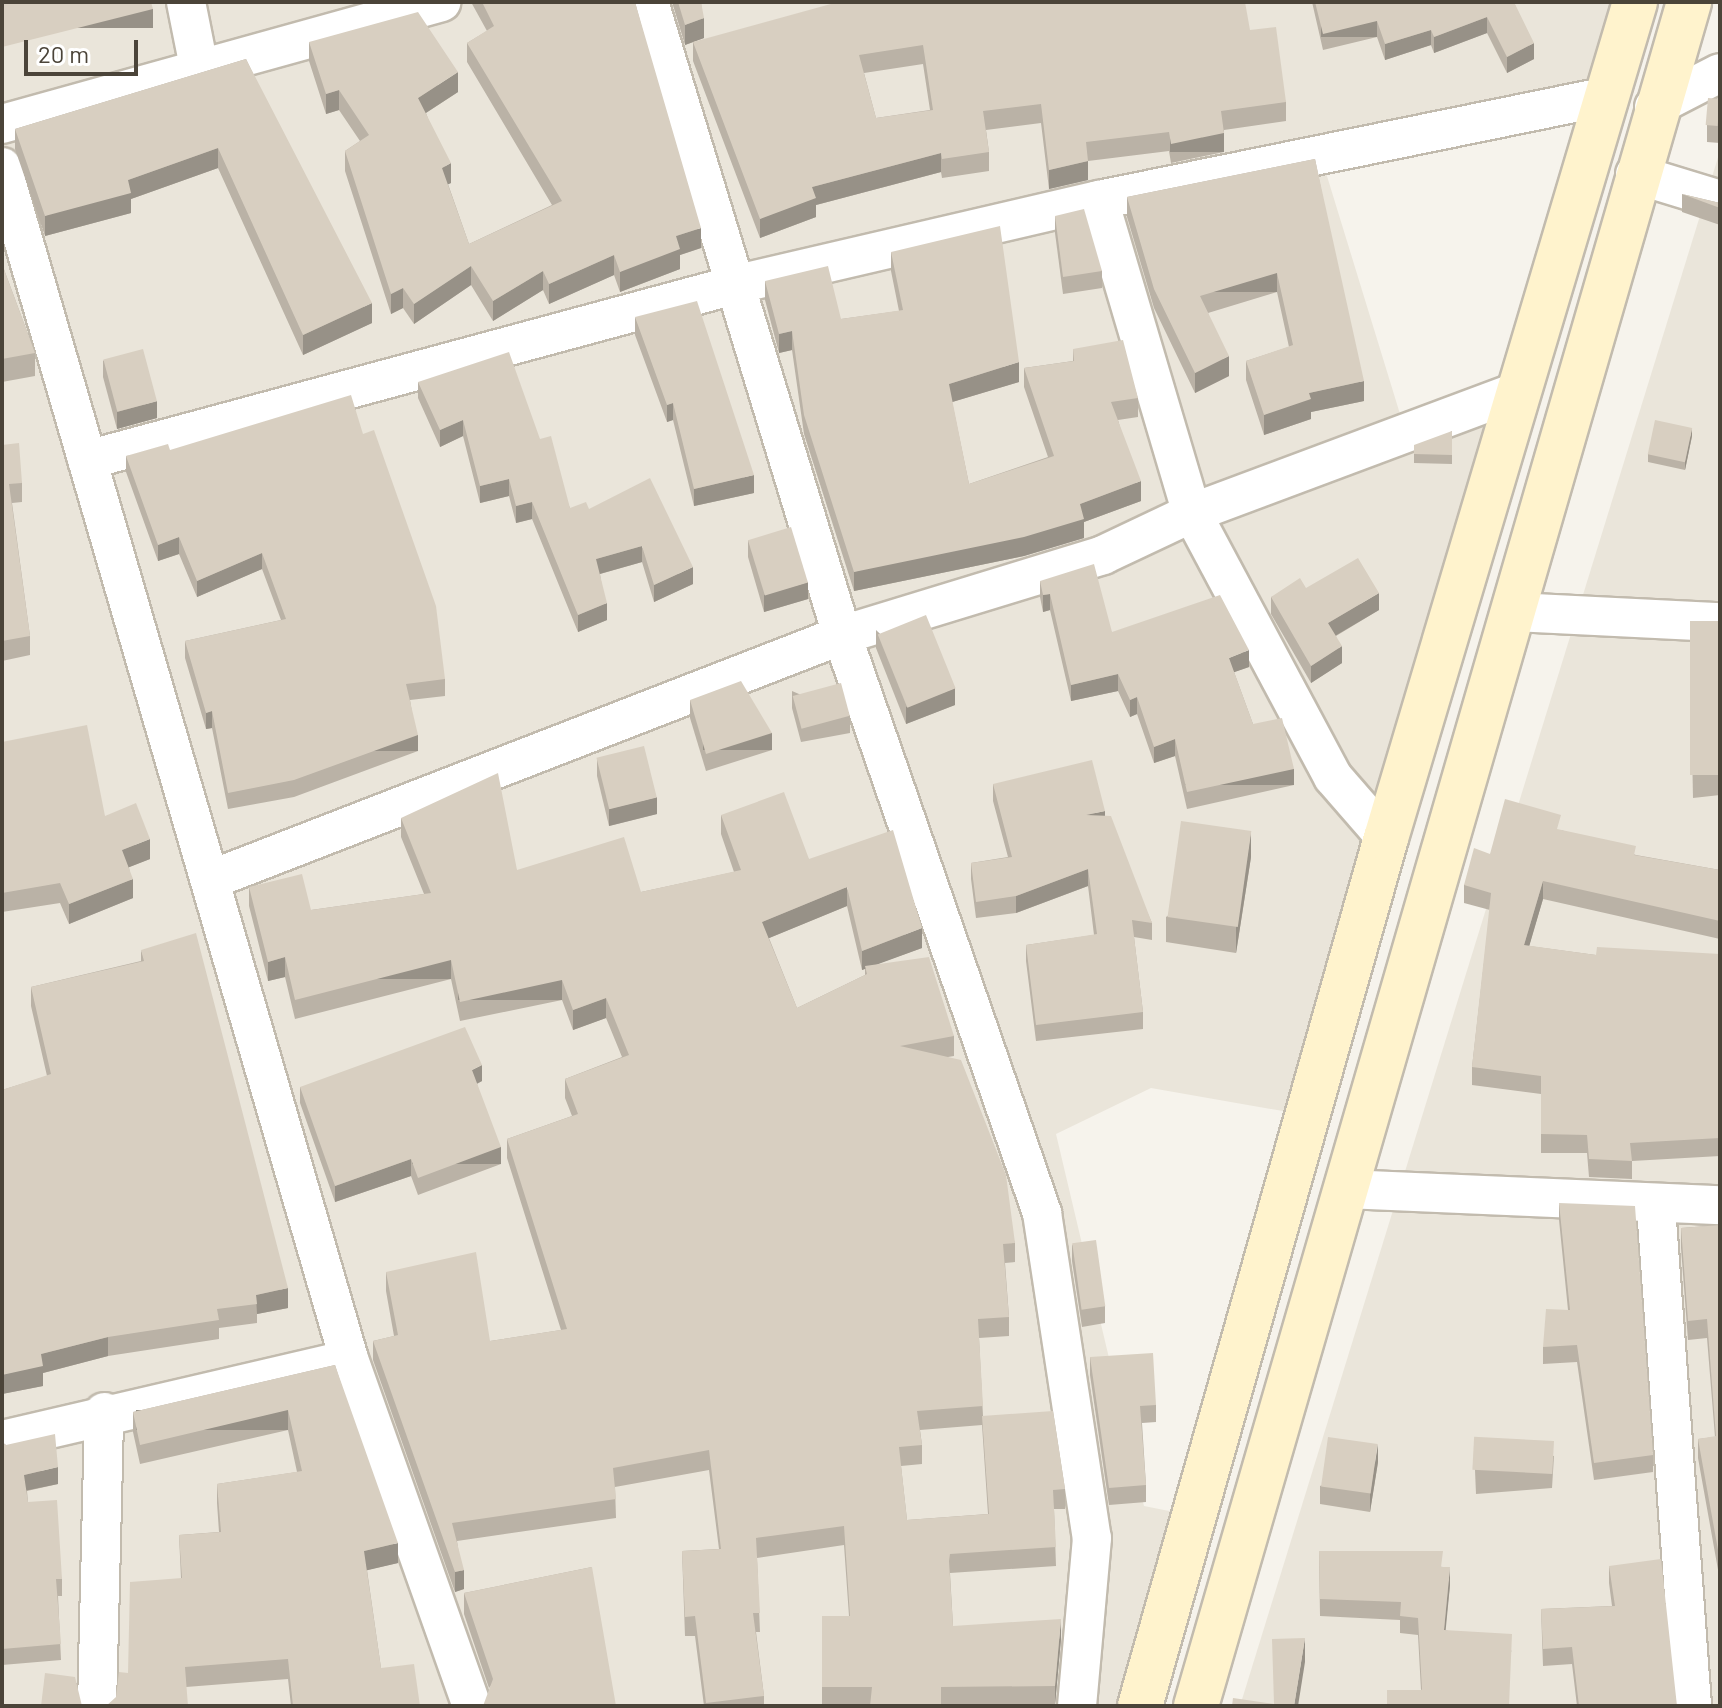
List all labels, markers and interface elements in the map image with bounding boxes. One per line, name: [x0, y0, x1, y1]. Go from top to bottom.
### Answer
scale bar: [28, 24, 142, 74]
text: 20 m: [38, 39, 89, 68]

